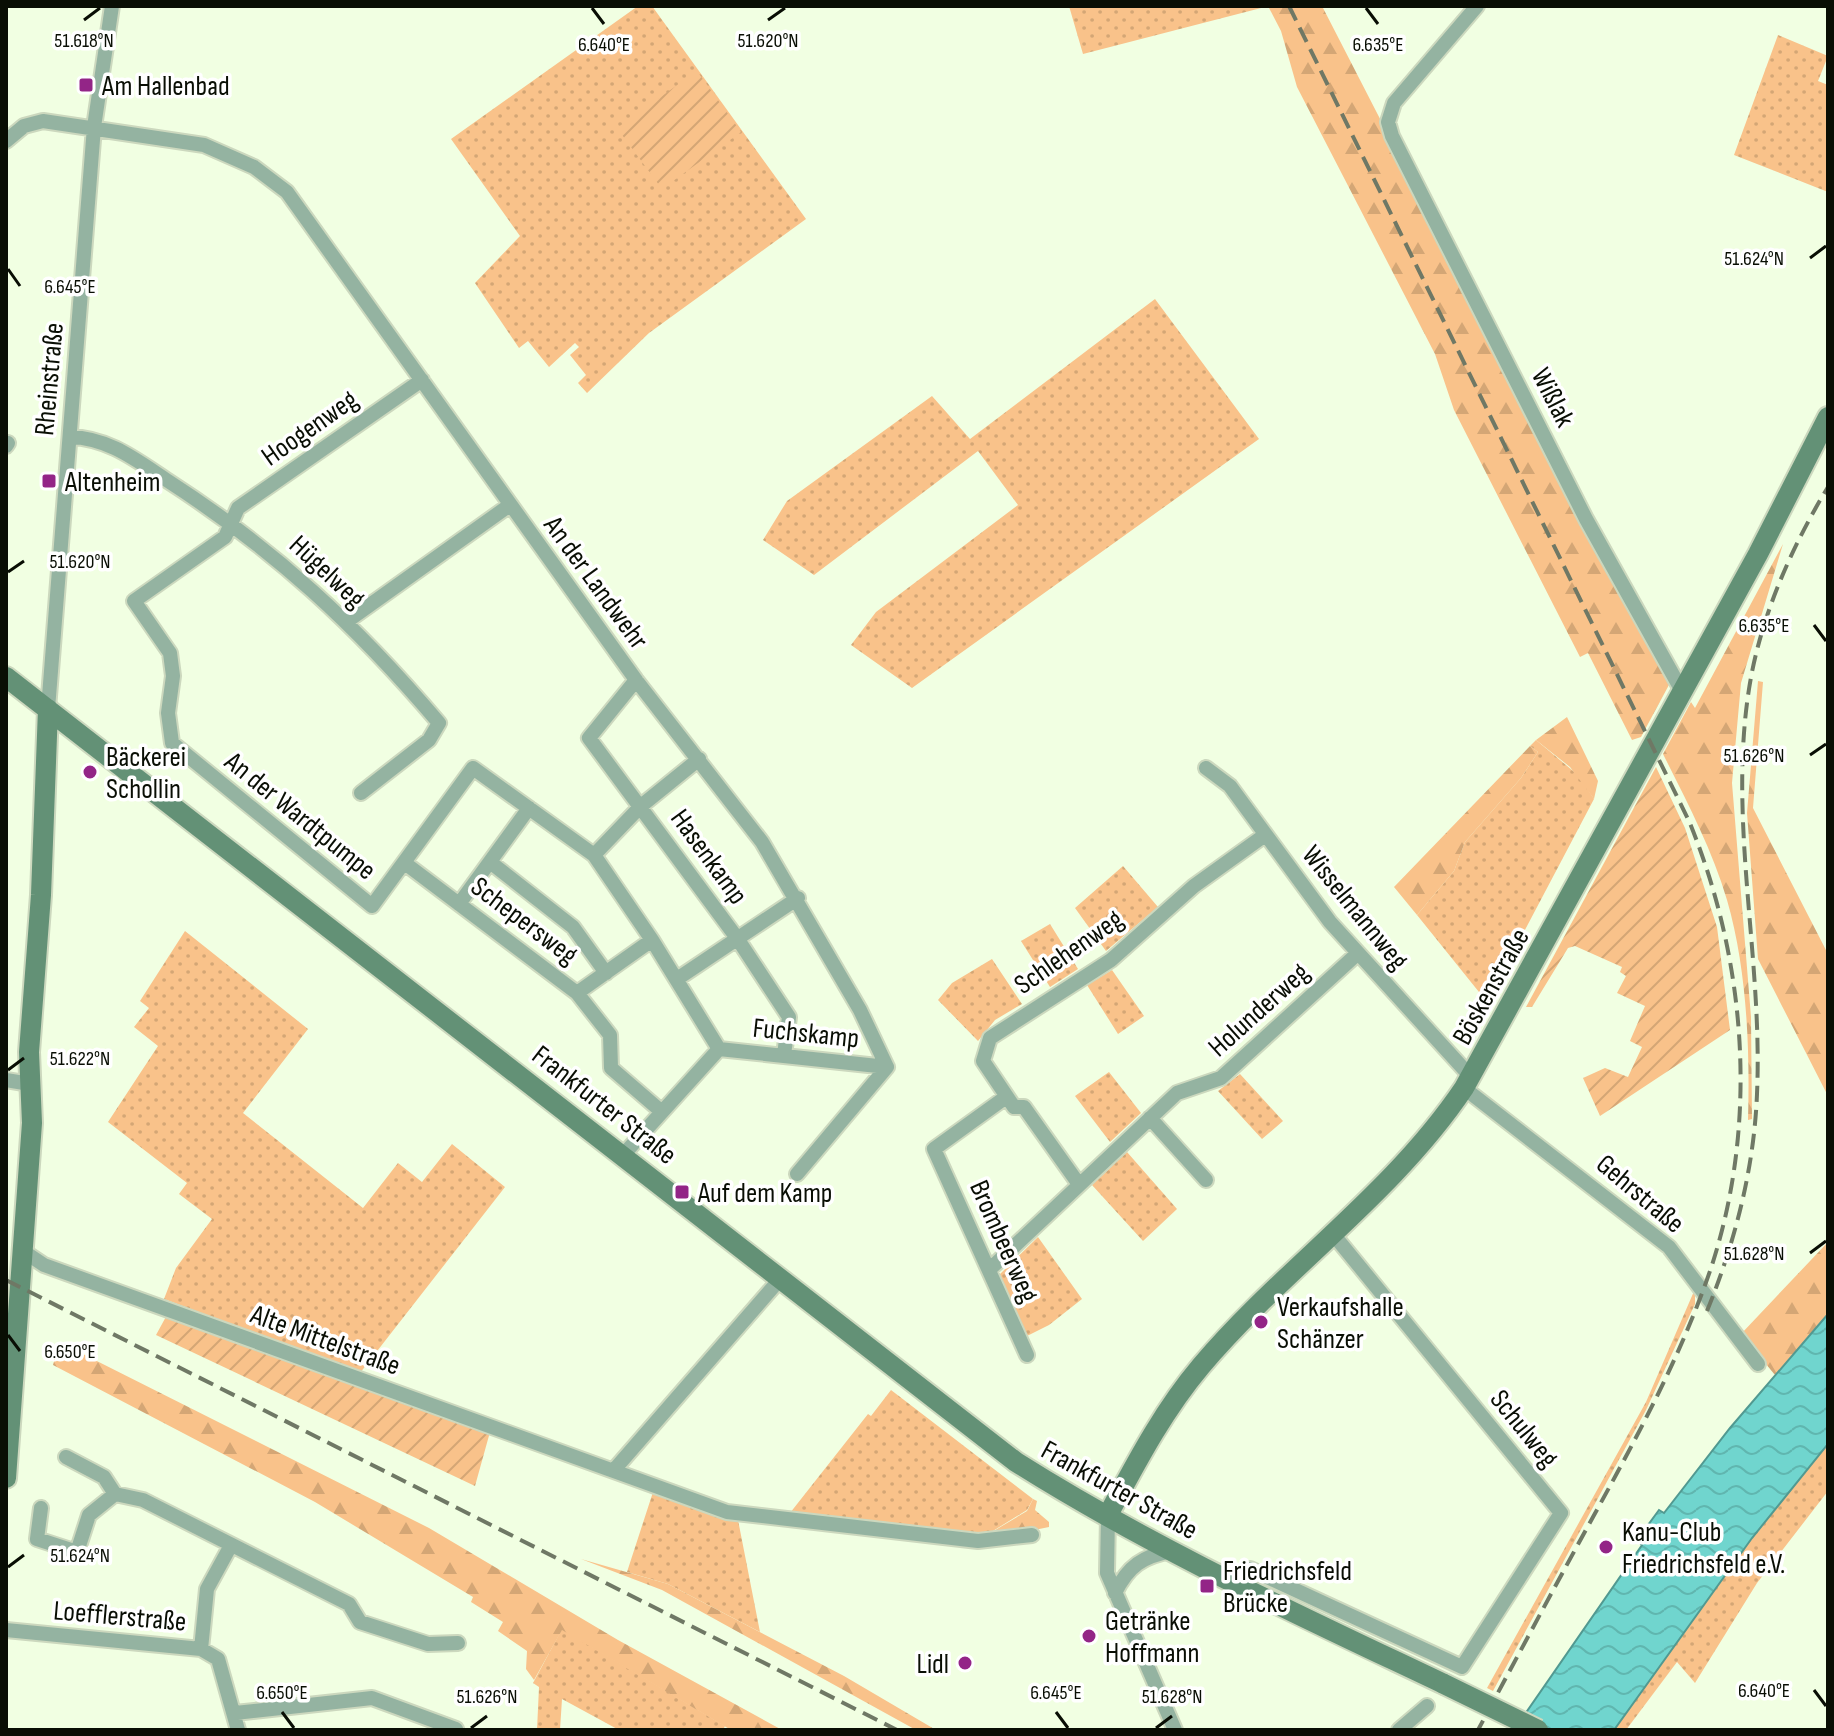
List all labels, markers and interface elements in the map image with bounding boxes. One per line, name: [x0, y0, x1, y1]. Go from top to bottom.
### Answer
text: 51.618°N: [54, 29, 114, 53]
text: 51.620°N: [737, 29, 799, 53]
text: 6.640°E: [578, 33, 630, 57]
text: 6.635°E: [1353, 33, 1403, 57]
place label: Am Hallenbad: [101, 70, 230, 103]
marker: Am Hallenbad: [77, 76, 95, 94]
text: 51.624°N: [1724, 247, 1784, 271]
text: 6.645°E: [44, 275, 96, 299]
street label: Rheinstraße: [28, 321, 71, 437]
street label: Wißlak: [1524, 363, 1582, 433]
street label: Hoogenweg: [255, 383, 364, 473]
place label: Altenheim: [64, 466, 161, 499]
marker: Altenheim: [40, 472, 58, 490]
street label: An der Landwehr: [536, 509, 655, 656]
street label: Hügelweg: [282, 529, 372, 615]
text: 51.620°N: [49, 550, 111, 574]
text: 6.635°E: [1739, 614, 1789, 638]
place label: Bäckerei Schollin: [106, 741, 186, 806]
text: 51.626°N: [1724, 744, 1785, 768]
street label: An der Wardtpumpe: [217, 745, 382, 887]
marker: Bäckerei Schollin: [81, 763, 99, 781]
street label: Hasenkamp: [663, 803, 754, 911]
street label: Wisselmannweg: [1295, 839, 1415, 977]
street label: Schepersweg: [464, 870, 584, 972]
street label: Schlehenweg: [1008, 903, 1129, 1002]
street label: Böskenstraße: [1446, 923, 1537, 1051]
street label: Holunderweg: [1202, 956, 1316, 1064]
street label: Fuchskamp: [751, 1012, 861, 1055]
street label: Frankfurter Straße: [525, 1039, 683, 1172]
text: 51.622°N: [50, 1047, 110, 1071]
street label: Gehrstraße: [1589, 1148, 1691, 1240]
street label: Brombeerweg: [962, 1175, 1045, 1308]
place label: Auf dem Kamp: [697, 1177, 832, 1210]
marker: Auf dem Kamp: [673, 1183, 691, 1201]
text: 51.628°N: [1724, 1242, 1784, 1266]
place label: Verkaufshalle Schänzer: [1277, 1291, 1404, 1356]
street label: Alte Mittelstraße: [245, 1298, 405, 1383]
marker: Verkaufshalle Schänzer: [1252, 1313, 1270, 1331]
text: 6.650°E: [44, 1340, 96, 1364]
street label: Schulweg: [1483, 1384, 1565, 1474]
street label: Frankfurter Straße: [1035, 1434, 1203, 1547]
place label: Kanu-Club Friedrichsfeld e.V.: [1622, 1516, 1785, 1581]
marker: Kanu-Club Friedrichsfeld e.V.: [1597, 1538, 1615, 1556]
text: 51.624°N: [50, 1544, 110, 1568]
place label: Friedrichsfeld Brücke: [1223, 1555, 1352, 1620]
marker: Friedrichsfeld Brücke: [1198, 1577, 1216, 1595]
street label: Loefflerstraße: [52, 1594, 188, 1639]
place label: Getränke Hoffmann: [1105, 1605, 1200, 1670]
marker: Getränke Hoffmann: [1080, 1627, 1098, 1645]
place label: Lidl: [917, 1648, 949, 1681]
marker: Lidl: [956, 1654, 974, 1672]
text: 6.640°E: [1738, 1679, 1790, 1703]
text: 6.650°E: [256, 1681, 308, 1705]
text: 6.645°E: [1030, 1681, 1082, 1705]
text: 51.626°N: [457, 1685, 518, 1709]
text: 51.628°N: [1142, 1685, 1202, 1709]

